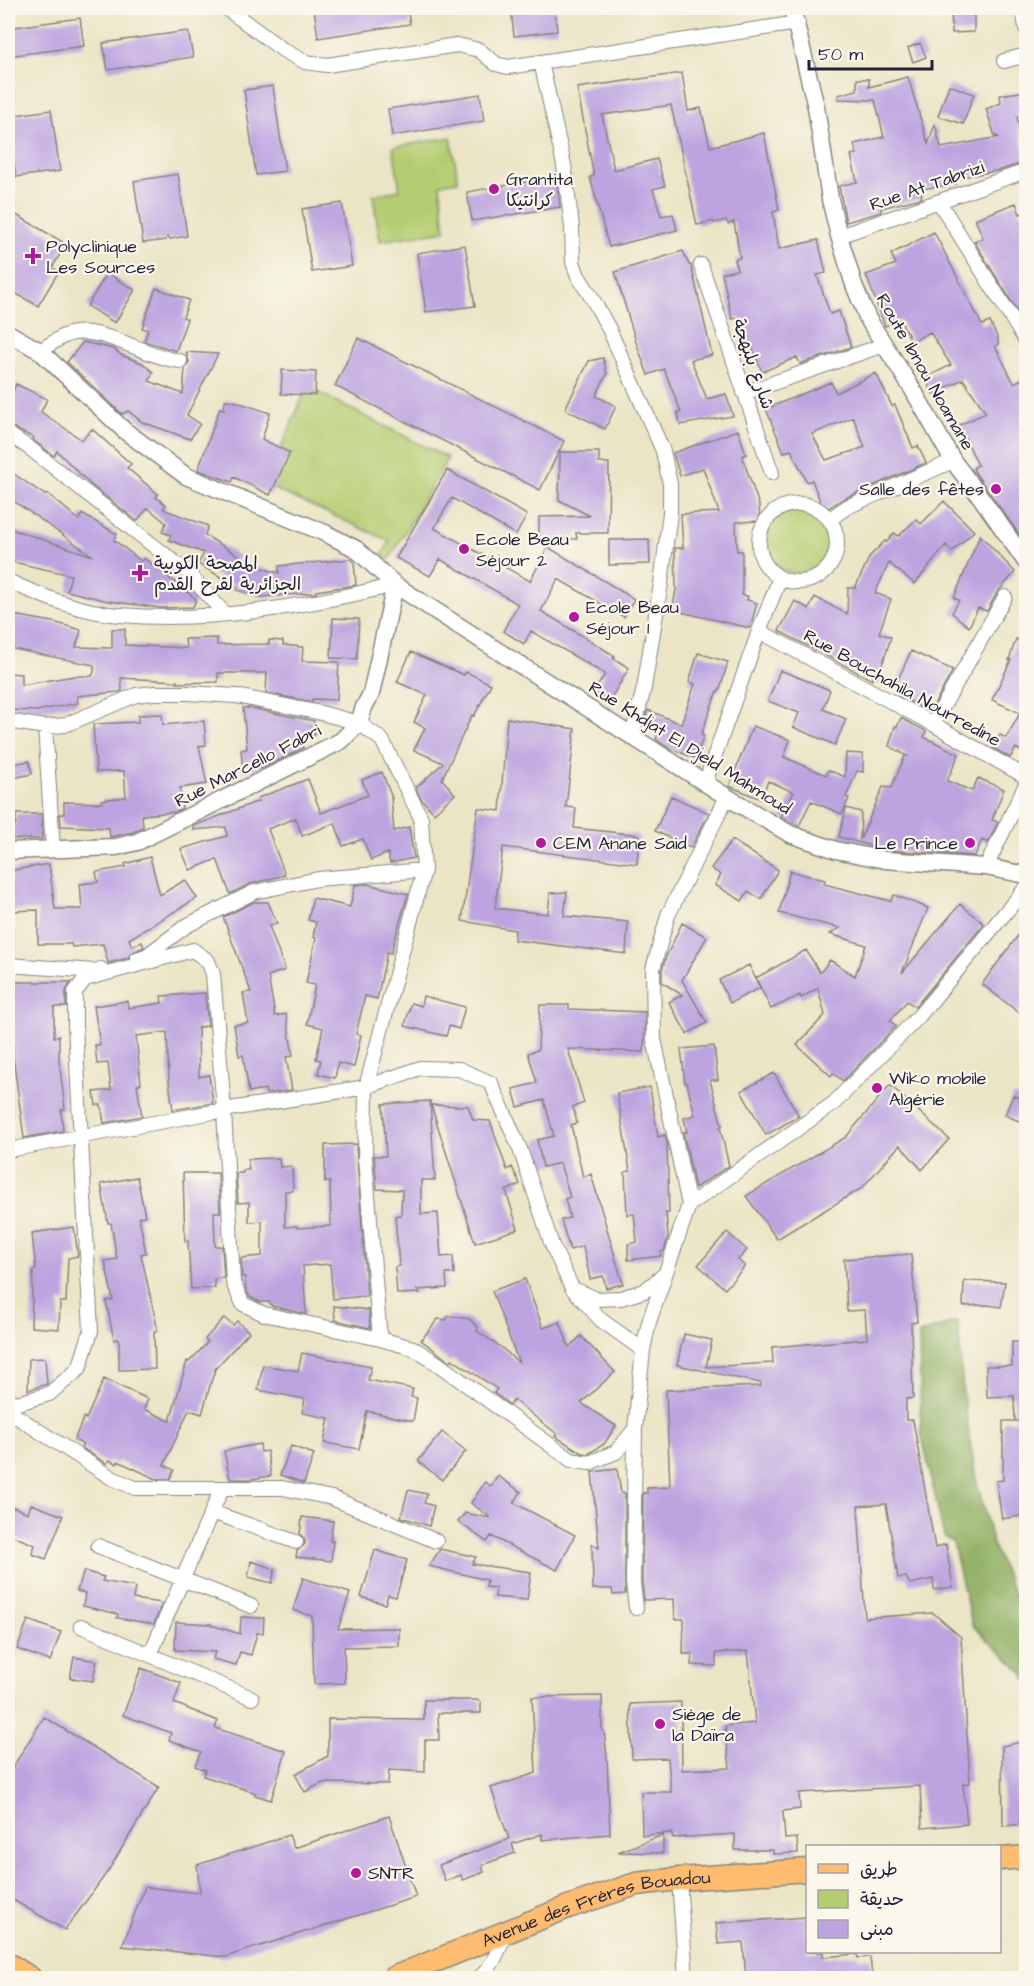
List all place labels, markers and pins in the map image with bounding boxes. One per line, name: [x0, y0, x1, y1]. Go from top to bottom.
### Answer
place label: Grantita كرانتيكا: [506, 167, 573, 213]
marker: Grantita كرانتيكا: [487, 182, 501, 196]
place label: Polyclinique Les Sources: [46, 234, 155, 280]
marker: Polyclinique Les Sources: [24, 247, 42, 265]
place label: Salle des fêtes: [859, 477, 984, 502]
marker: Salle des fêtes: [989, 482, 1003, 496]
place label: Ecole Beau Séjour 2: [476, 527, 569, 573]
marker: Ecole Beau Séjour 2: [457, 542, 471, 556]
place label: المصحة الكوبية الجزائرية لقرح القدم: [154, 551, 301, 598]
marker: المصحة الكوبية الجزائرية لقرح القدم: [131, 564, 149, 582]
place label: Ecole Beau Séjour 1: [586, 595, 679, 641]
marker: Ecole Beau Séjour 1: [567, 610, 581, 624]
place label: CEM Anane Said: [553, 831, 687, 856]
place label: Le Prince: [874, 831, 958, 856]
marker: CEM Anane Said: [534, 836, 548, 850]
marker: Le Prince: [963, 836, 977, 850]
place label: Wiko mobile Algérie: [889, 1066, 987, 1113]
marker: Wiko mobile Algérie: [870, 1081, 884, 1095]
place label: Siège de la Daïra: [672, 1702, 741, 1748]
marker: Siège de la Daïra: [653, 1717, 667, 1731]
place label: SNTR: [368, 1861, 415, 1886]
marker: SNTR: [349, 1866, 363, 1880]

